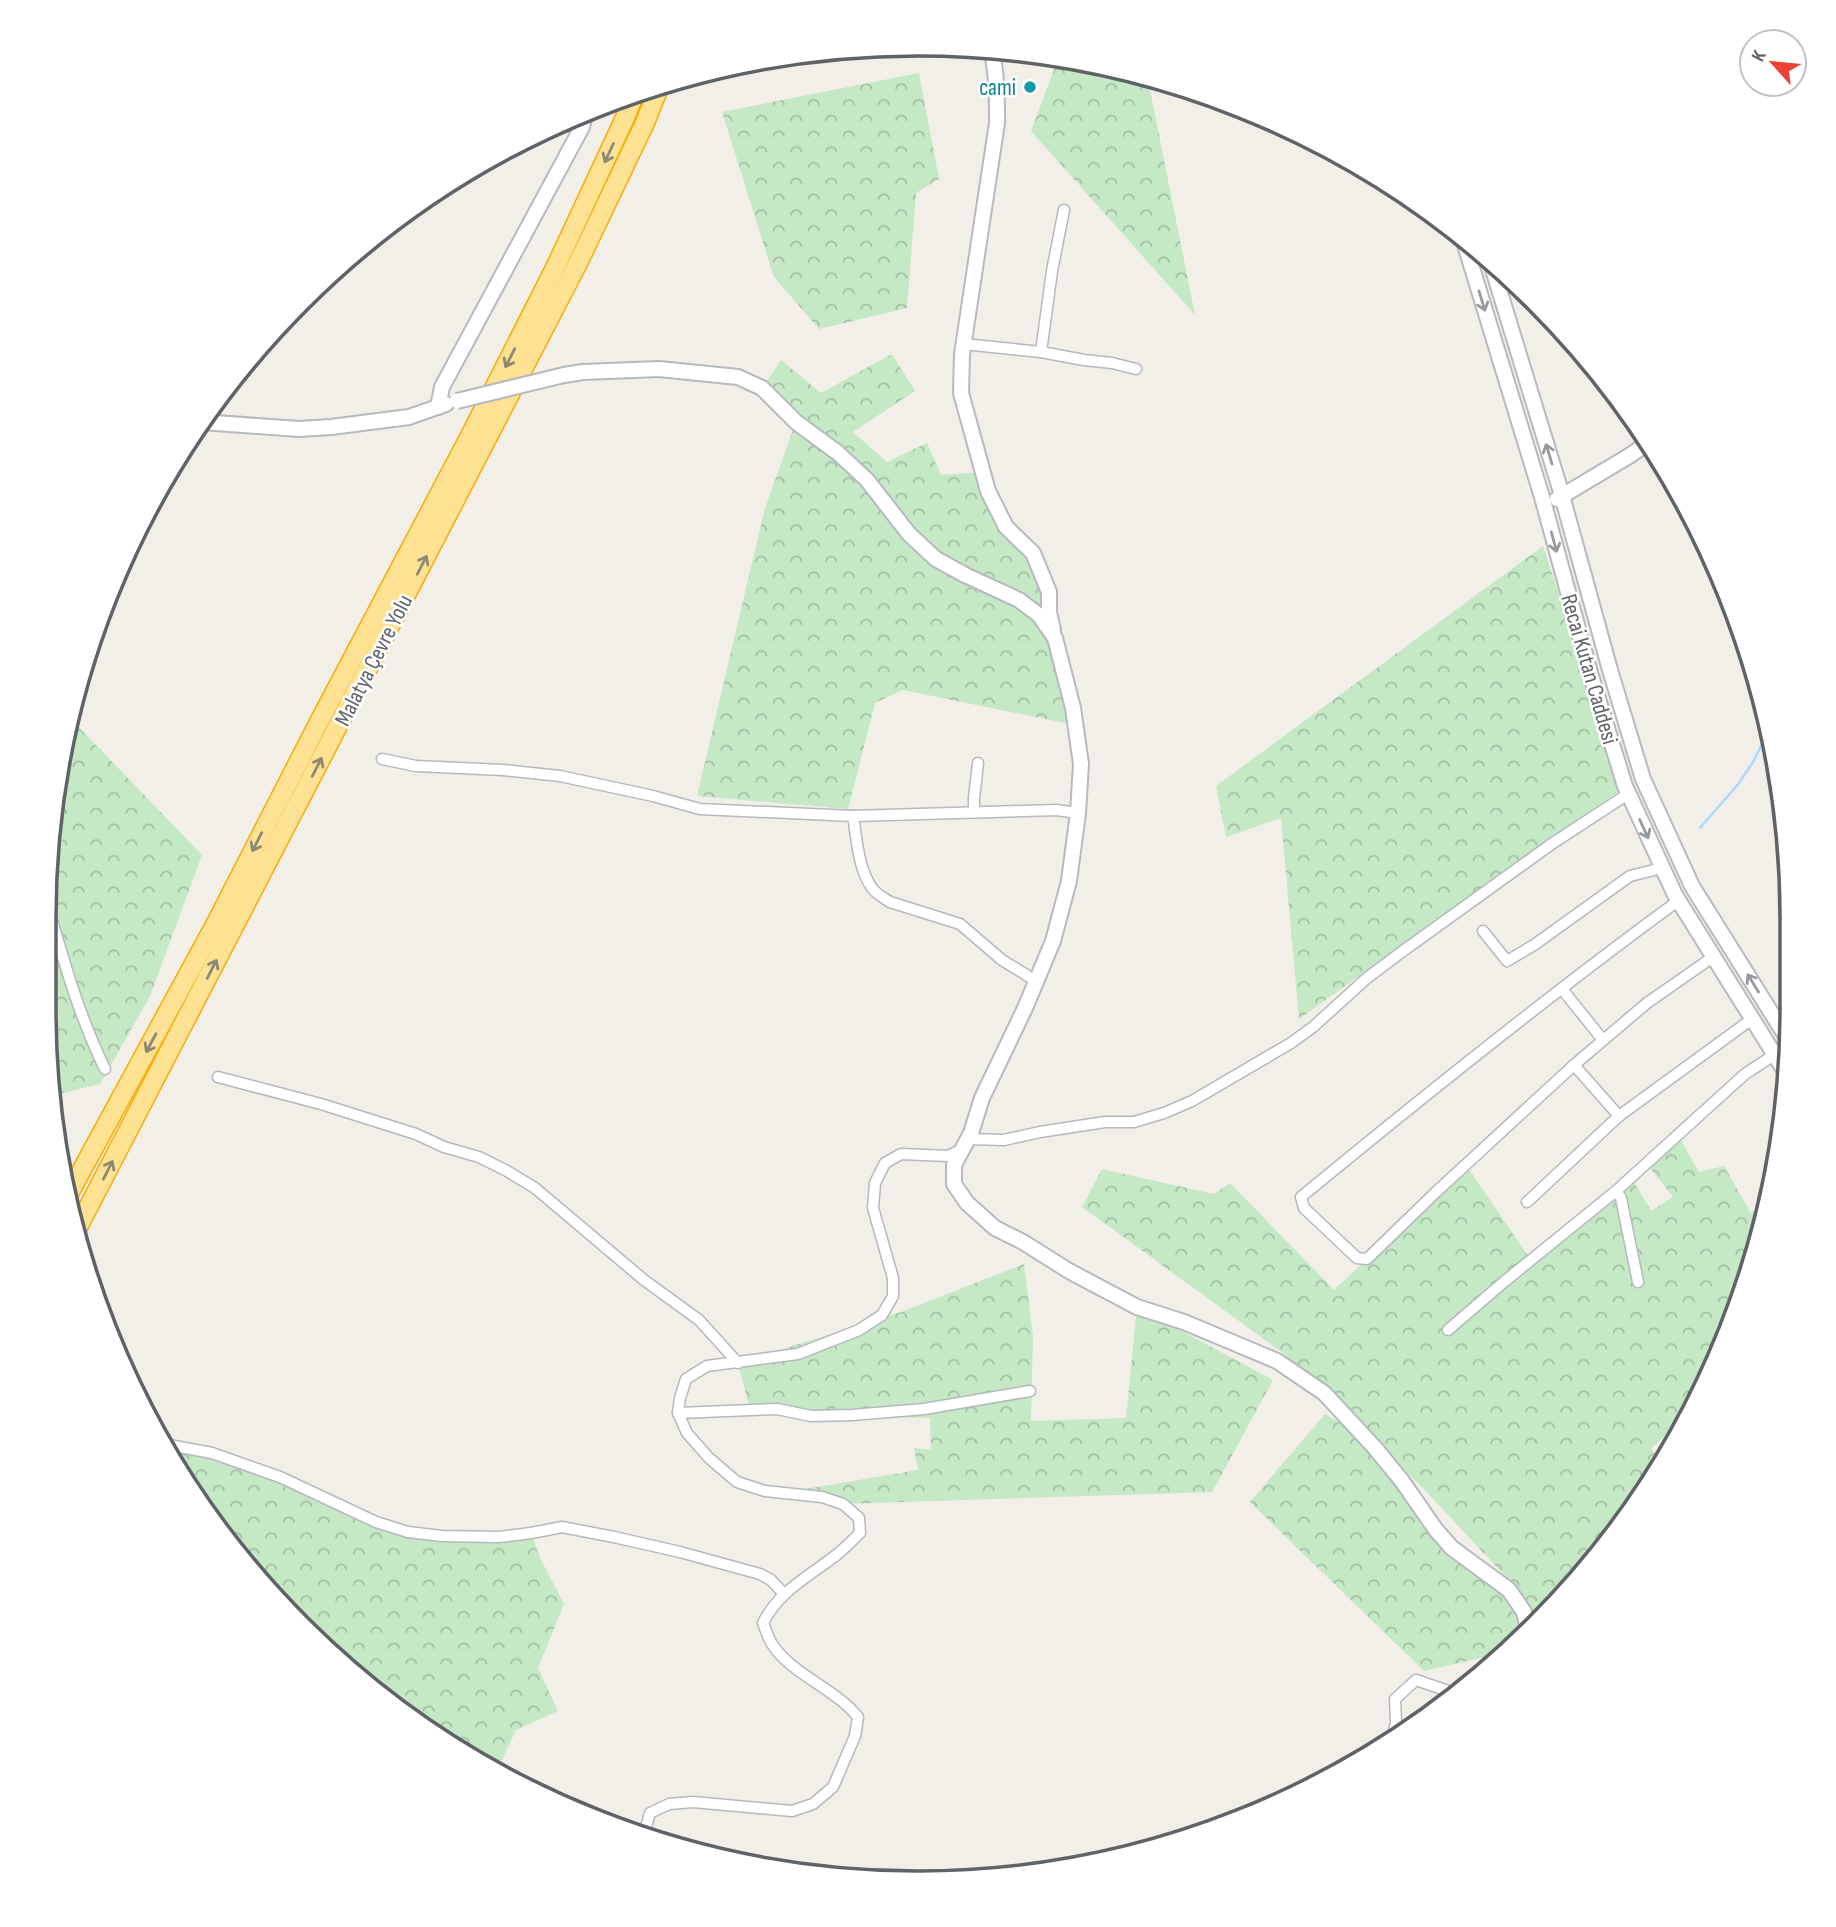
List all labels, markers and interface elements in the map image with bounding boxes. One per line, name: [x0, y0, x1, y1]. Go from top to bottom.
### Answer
north arrow: [1738, 28, 1808, 98]
text: K: [1747, 46, 1772, 65]
place label: cami: [979, 74, 1016, 102]
marker: cami: [1022, 79, 1038, 95]
one-way arrow: [602, 142, 615, 163]
one-way arrow: [1476, 289, 1489, 311]
one-way arrow: [502, 347, 516, 368]
one-way arrow: [1542, 443, 1555, 465]
one-way arrow: [1549, 531, 1562, 553]
one-way arrow: [416, 555, 429, 576]
street label: Malatya Çevre Yolu: [329, 590, 419, 731]
street label: Recai Kutan Caddesi: [1554, 591, 1624, 748]
one-way arrow: [311, 757, 325, 778]
one-way arrow: [1638, 818, 1651, 839]
one-way arrow: [250, 831, 264, 852]
one-way arrow: [206, 959, 220, 979]
one-way arrow: [1746, 974, 1760, 994]
one-way arrow: [144, 1032, 157, 1053]
one-way arrow: [101, 1161, 115, 1181]

